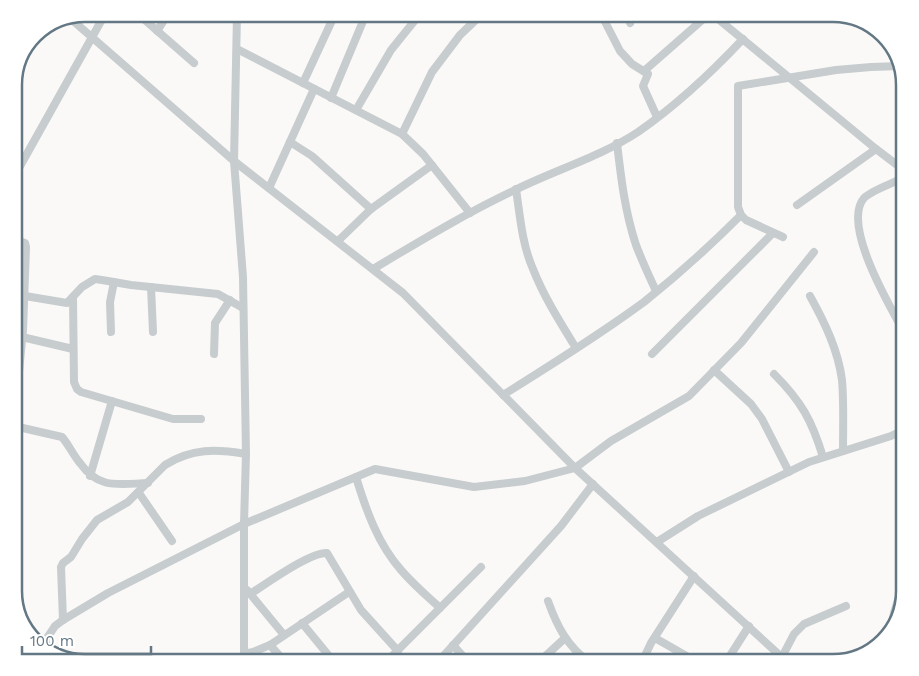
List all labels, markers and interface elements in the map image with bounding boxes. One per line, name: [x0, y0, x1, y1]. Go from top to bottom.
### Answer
scale bar: [22, 624, 151, 656]
text: 100 m: [30, 632, 74, 650]

